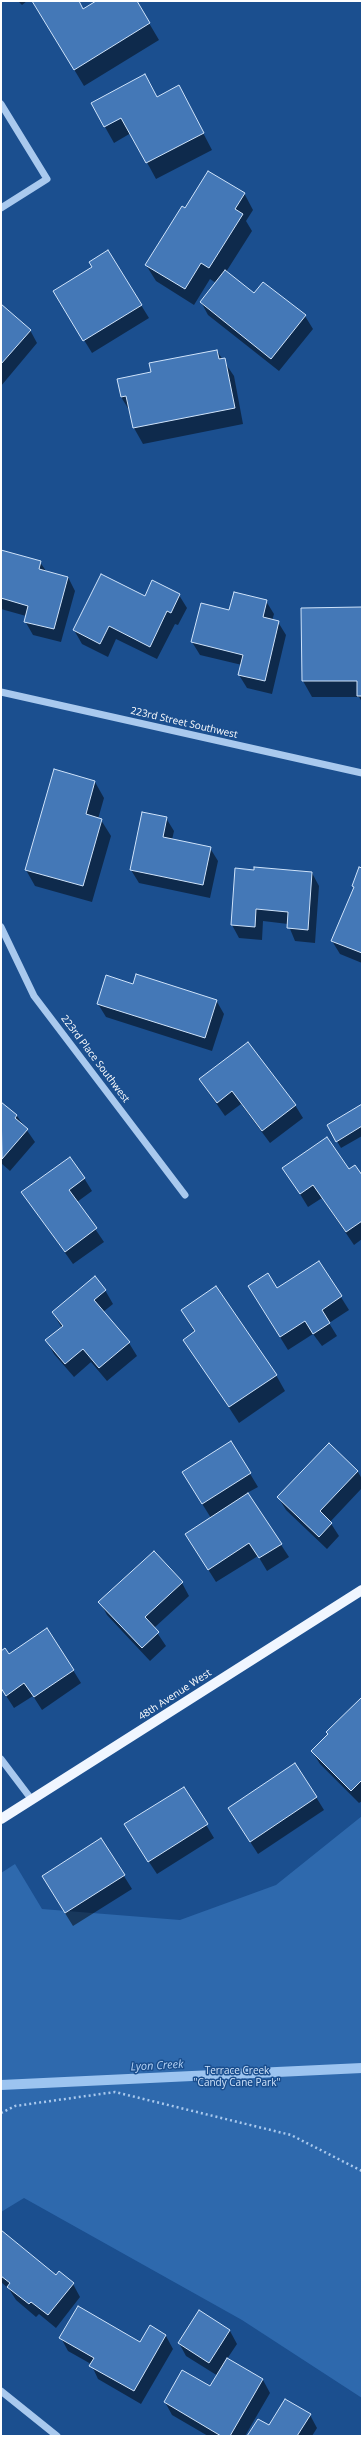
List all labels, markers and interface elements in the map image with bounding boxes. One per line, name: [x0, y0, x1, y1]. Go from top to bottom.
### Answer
street label: 223rd Street Southwest: [129, 705, 239, 741]
street label: 223rd Place Southwest: [58, 1013, 132, 1105]
street label: 48th Avenue West: [136, 1667, 214, 1723]
water label: Lyon Creek: [130, 2058, 184, 2074]
park label: Terrace Creek "Candy Cane Park": [194, 2065, 280, 2088]

